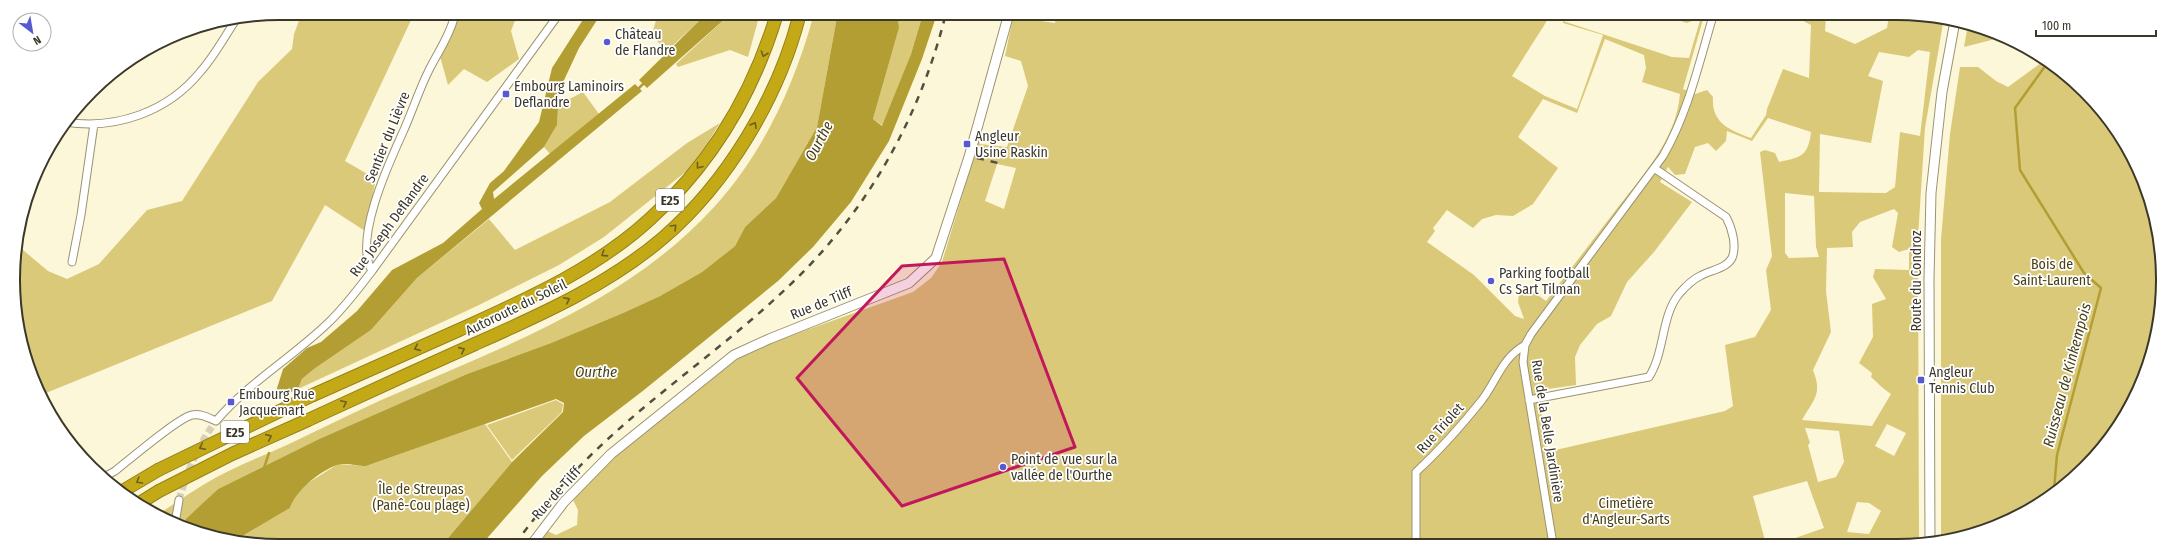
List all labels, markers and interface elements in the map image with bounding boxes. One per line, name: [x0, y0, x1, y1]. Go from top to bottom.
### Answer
north arrow: [12, 12, 52, 52]
scale bar: [2036, 12, 2156, 38]
text: 100 m: [2042, 19, 2071, 33]
place label: Château de Flandre: [615, 26, 676, 59]
text: N: [31, 33, 43, 47]
marker: Château de Flandre: [602, 37, 612, 47]
one-way arrow: [760, 51, 769, 58]
place label: Embourg Laminoirs Deflandre: [514, 78, 624, 111]
street label: Sentier du Lièvre: [361, 89, 414, 185]
marker: Embourg Laminoirs Deflandre: [501, 89, 511, 99]
water label: Ourthe: [801, 118, 837, 164]
one-way arrow: [749, 122, 756, 129]
place label: Angleur Usine Raskin: [975, 128, 1048, 161]
marker: Angleur Usine Raskin: [962, 139, 972, 149]
one-way arrow: [697, 162, 704, 169]
street label: Rue Joseph Deflandre: [346, 170, 433, 280]
road number: E25: [656, 189, 684, 211]
one-way arrow: [669, 224, 677, 232]
street label: Route du Condroz: [1908, 230, 1925, 332]
one-way arrow: [601, 249, 608, 257]
park label: Bois de Saint-Laurent: [2013, 256, 2091, 289]
place label: Parking football Cs Sart Tilman: [1499, 265, 1590, 298]
street label: Autoroute du Soleil: [463, 275, 570, 339]
marker: Parking football Cs Sart Tilman: [1486, 276, 1496, 286]
street label: Rue de Tilff: [788, 283, 856, 324]
one-way arrow: [563, 297, 570, 305]
water label: Ruisseau de Kinkempois: [2039, 300, 2095, 449]
one-way arrow: [414, 344, 421, 352]
one-way arrow: [458, 347, 466, 355]
street label: Rue de la Belle Jardinière: [1528, 359, 1567, 504]
water label: Ourthe: [575, 363, 617, 381]
place label: Angleur Tennis Club: [1929, 364, 1995, 397]
marker: Angleur Tennis Club: [1916, 375, 1926, 385]
place label: Embourg Rue Jacquemart: [239, 386, 315, 419]
marker: Embourg Rue Jacquemart: [226, 397, 236, 407]
street label: Rue Triolet: [1413, 399, 1468, 457]
one-way arrow: [339, 400, 347, 408]
road number: E25: [221, 421, 249, 443]
one-way arrow: [265, 434, 272, 442]
one-way arrow: [198, 443, 206, 450]
place label: Point de vue sur la vallée de l'Ourthe: [1011, 451, 1118, 484]
street label: Rue de Tilff: [528, 462, 586, 523]
marker: Point de vue sur la vallée de l'Ourthe: [998, 462, 1008, 472]
one-way arrow: [136, 476, 143, 484]
park label: Île de Streupas (Panê-Cou plage): [372, 480, 470, 514]
park label: Cimetière d'Angleur-Sarts: [1582, 495, 1670, 528]

